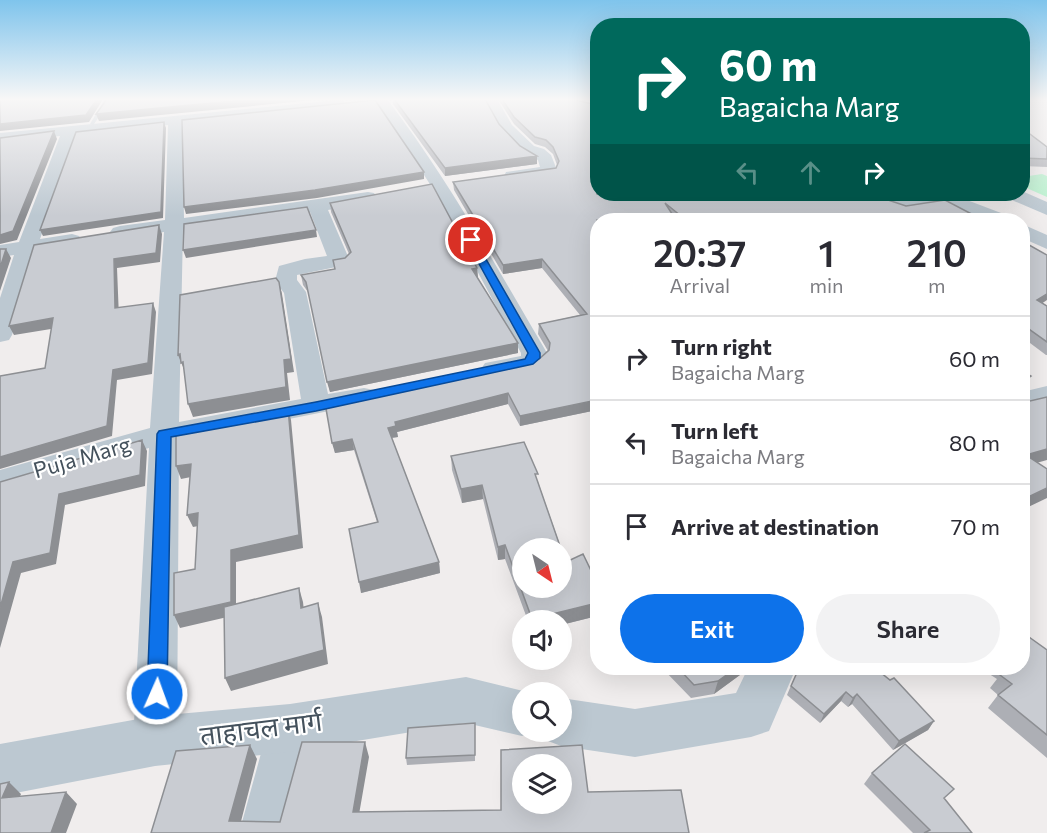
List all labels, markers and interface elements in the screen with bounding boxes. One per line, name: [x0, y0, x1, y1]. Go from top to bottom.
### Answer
text: 60 m: [719, 38, 818, 90]
icon: right: [620, 42, 698, 120]
text: Bagaicha Marg: [719, 90, 899, 123]
icon: left: [731, 156, 764, 189]
icon: ahead: [794, 156, 827, 189]
icon: right: [857, 156, 890, 189]
pin: [445, 214, 496, 265]
icon: arrive: [454, 223, 487, 256]
text: 20:37: [653, 230, 746, 274]
text: 1: [819, 230, 835, 274]
text: 210: [907, 230, 967, 274]
text: Arrival: [669, 273, 730, 297]
text: min: [809, 273, 844, 297]
text: m: [928, 273, 945, 297]
text: Turn right: [671, 333, 772, 360]
icon: right: [620, 342, 653, 375]
text: 60 m: [949, 345, 1000, 372]
text: Bagaicha Marg: [671, 360, 805, 384]
text: Turn left: [671, 417, 758, 444]
icon: left: [620, 426, 653, 459]
text: 80 m: [949, 429, 1000, 456]
street label: Puja Marg: [30, 430, 134, 483]
text: Bagaicha Marg: [671, 444, 805, 468]
icon: arrive: [620, 510, 653, 543]
text: Arrive at destination: [671, 513, 879, 540]
text: 70 m: [951, 513, 1000, 540]
north arrow: [512, 538, 572, 598]
map controls: [512, 538, 572, 814]
button: Exit: [620, 594, 804, 663]
button: Share: [816, 594, 1000, 663]
button: sound: [512, 610, 572, 670]
position arrow: [125, 662, 189, 726]
button: search: [512, 682, 572, 742]
street label: ताहाचल मार्ग: [198, 704, 325, 751]
button: layers: [512, 754, 572, 814]

